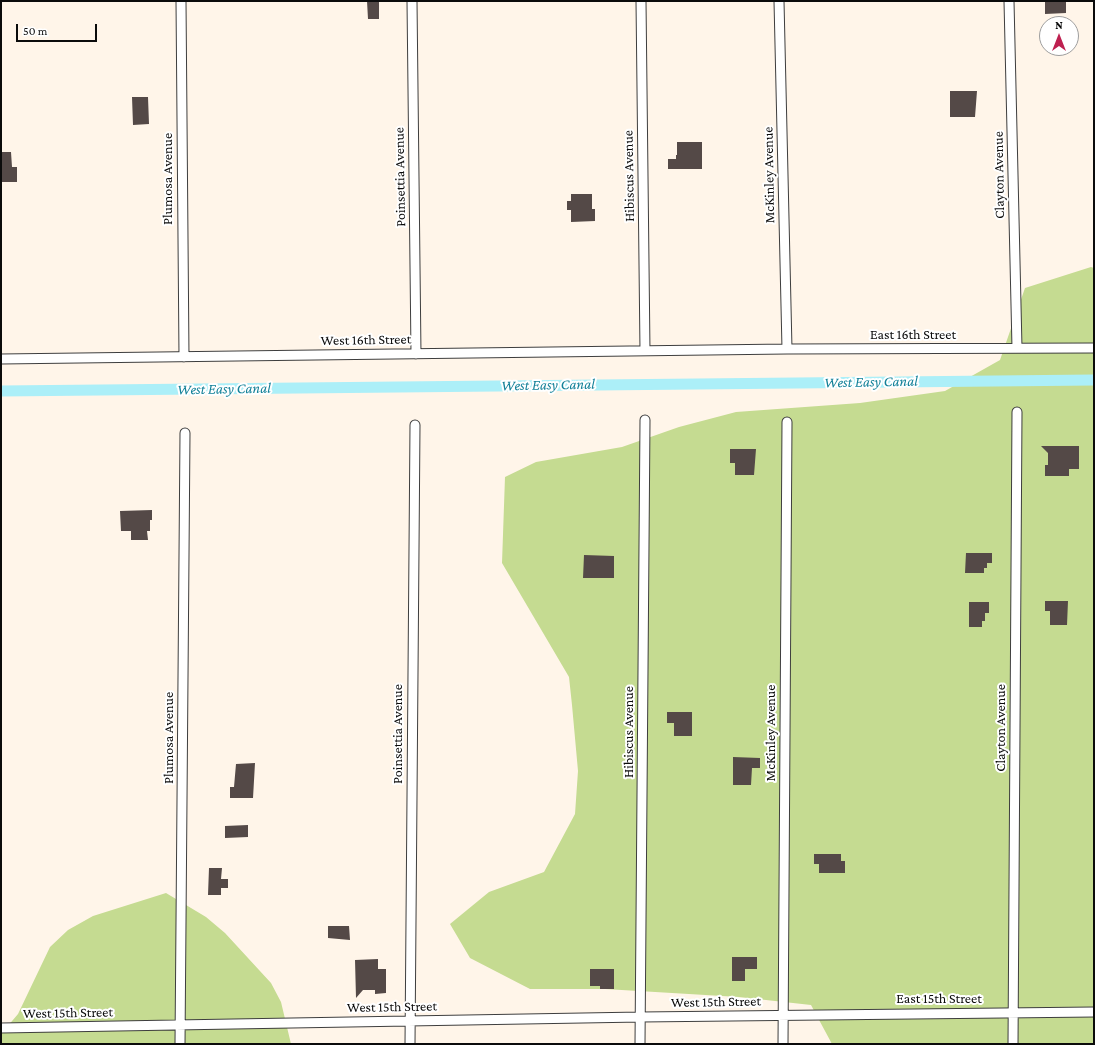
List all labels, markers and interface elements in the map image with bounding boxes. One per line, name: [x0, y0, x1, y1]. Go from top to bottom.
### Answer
scale bar: [18, 16, 99, 42]
north arrow: [1039, 16, 1079, 56]
text: N: [1055, 19, 1063, 31]
text: 50 m: [23, 24, 47, 38]
street label: McKinley Avenue: [760, 126, 778, 224]
street label: Poinsettia Avenue: [391, 127, 409, 227]
street label: Hibiscus Avenue: [620, 130, 638, 222]
street label: Clayton Avenue: [990, 131, 1008, 219]
street label: Plumosa Avenue: [160, 133, 176, 225]
street label: East 16th Street: [870, 327, 956, 343]
street label: West 16th Street: [321, 331, 411, 349]
water label: West Easy Canal: [824, 372, 918, 392]
water label: West Easy Canal: [501, 375, 595, 395]
water label: West Easy Canal: [177, 379, 271, 399]
street label: Poinsettia Avenue: [390, 684, 406, 784]
street label: Clayton Avenue: [993, 684, 1009, 772]
street label: McKinley Avenue: [763, 685, 779, 781]
street label: Hibiscus Avenue: [621, 686, 637, 778]
street label: Plumosa Avenue: [161, 692, 177, 784]
street label: East 15th Street: [896, 991, 982, 1007]
street label: West 15th Street: [671, 993, 761, 1011]
street label: West 15th Street: [347, 998, 437, 1016]
street label: West 15th Street: [23, 1004, 113, 1022]

